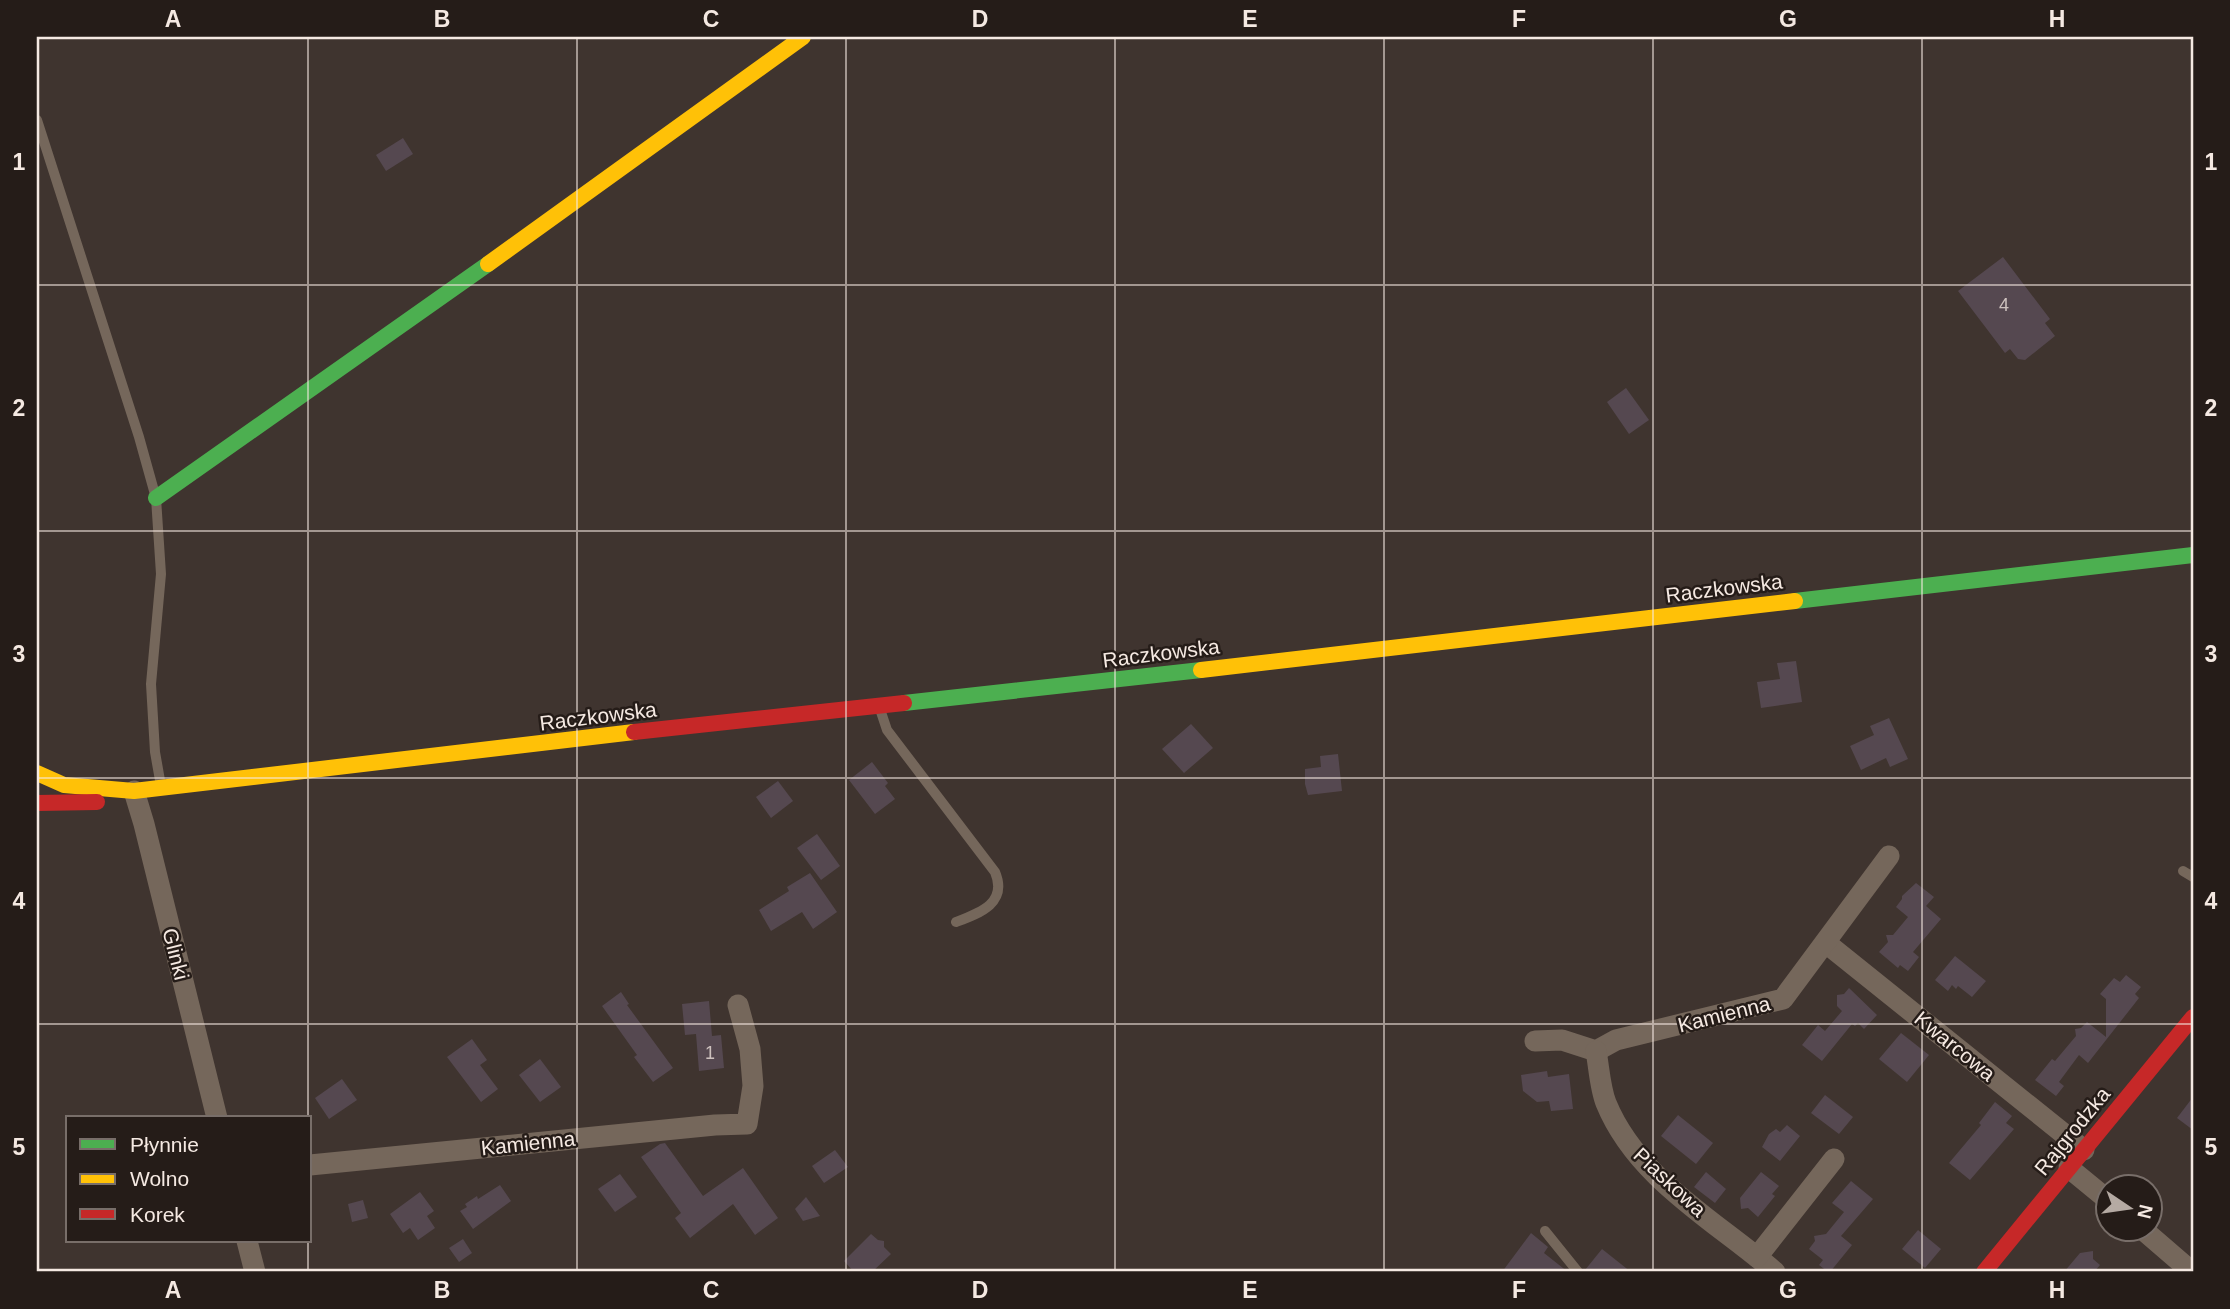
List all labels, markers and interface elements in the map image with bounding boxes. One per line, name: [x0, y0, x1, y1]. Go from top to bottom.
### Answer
text: A: [165, 6, 181, 32]
text: B: [434, 6, 450, 32]
text: C: [703, 6, 719, 32]
text: D: [972, 6, 988, 32]
text: E: [1242, 6, 1258, 32]
text: F: [1512, 6, 1526, 32]
text: G: [1779, 6, 1797, 32]
text: H: [2049, 6, 2065, 32]
text: 1: [13, 149, 26, 175]
text: 1: [2205, 149, 2218, 175]
house number: 4: [1999, 295, 2009, 315]
text: 2: [13, 395, 25, 421]
text: 2: [2205, 395, 2217, 421]
street label: Raczkowska: [1664, 569, 1784, 607]
street label: Raczkowska: [1101, 634, 1221, 672]
text: 3: [13, 641, 25, 667]
text: 3: [2205, 641, 2217, 667]
street label: Raczkowska: [538, 697, 658, 735]
text: 4: [13, 888, 26, 914]
text: 4: [2205, 888, 2218, 914]
street label: Glinki: [158, 926, 194, 982]
street label: Kamienna: [1675, 991, 1773, 1037]
street label: Kwarcowa: [1910, 1007, 2000, 1086]
house number: 1: [705, 1043, 715, 1063]
street label: Rajgrodzka: [2030, 1082, 2115, 1180]
legend: [66, 1116, 312, 1242]
street label: Kamienna: [480, 1127, 577, 1159]
text: Płynnie: [130, 1133, 199, 1156]
text: 5: [13, 1134, 26, 1160]
text: 5: [2205, 1134, 2218, 1160]
street label: Piaskowa: [1629, 1143, 1711, 1221]
text: Wolno: [130, 1167, 189, 1190]
north arrow: [2094, 1172, 2164, 1242]
text: Korek: [130, 1203, 185, 1226]
text: N: [2133, 1203, 2157, 1221]
text: A: [165, 1277, 181, 1303]
text: B: [434, 1277, 450, 1303]
text: C: [703, 1277, 719, 1303]
text: D: [972, 1277, 988, 1303]
text: E: [1242, 1277, 1258, 1303]
text: F: [1512, 1277, 1526, 1303]
text: G: [1779, 1277, 1797, 1303]
text: H: [2049, 1277, 2065, 1303]

